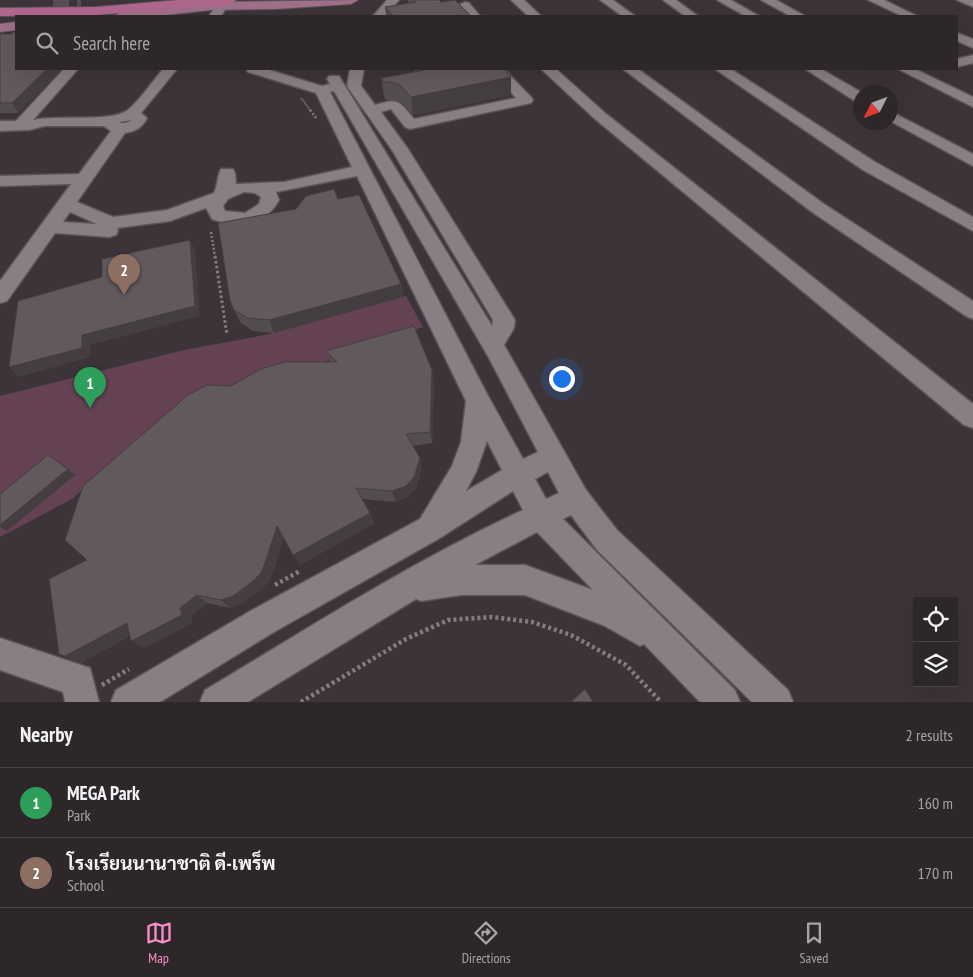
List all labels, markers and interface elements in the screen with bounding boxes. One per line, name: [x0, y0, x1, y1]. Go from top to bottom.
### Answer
search box: [15, 15, 958, 70]
icon: search: [33, 29, 61, 57]
text: Search here: [73, 31, 150, 55]
north arrow: [853, 85, 898, 130]
pin: 2: [108, 254, 140, 295]
your location: [549, 366, 575, 392]
pin: 1: [74, 367, 106, 408]
map controls: [913, 597, 958, 687]
button: locate: [913, 597, 958, 642]
button: layers: [913, 642, 958, 687]
text: Nearby: [20, 721, 73, 748]
text: 2 results: [906, 725, 953, 745]
text: MEGA Park: [67, 781, 140, 805]
text: 1: [32, 793, 40, 813]
text: 160 m: [918, 793, 953, 813]
text: Park: [67, 805, 91, 825]
text: โรงเรียนนานาชาติ ดี-เพร็พ: [67, 851, 276, 875]
text: 2: [32, 863, 40, 883]
text: 170 m: [918, 863, 953, 883]
text: School: [67, 875, 104, 895]
tab: Map: [145, 919, 173, 967]
tab: Directions: [462, 919, 510, 967]
tab: Saved: [800, 919, 828, 967]

